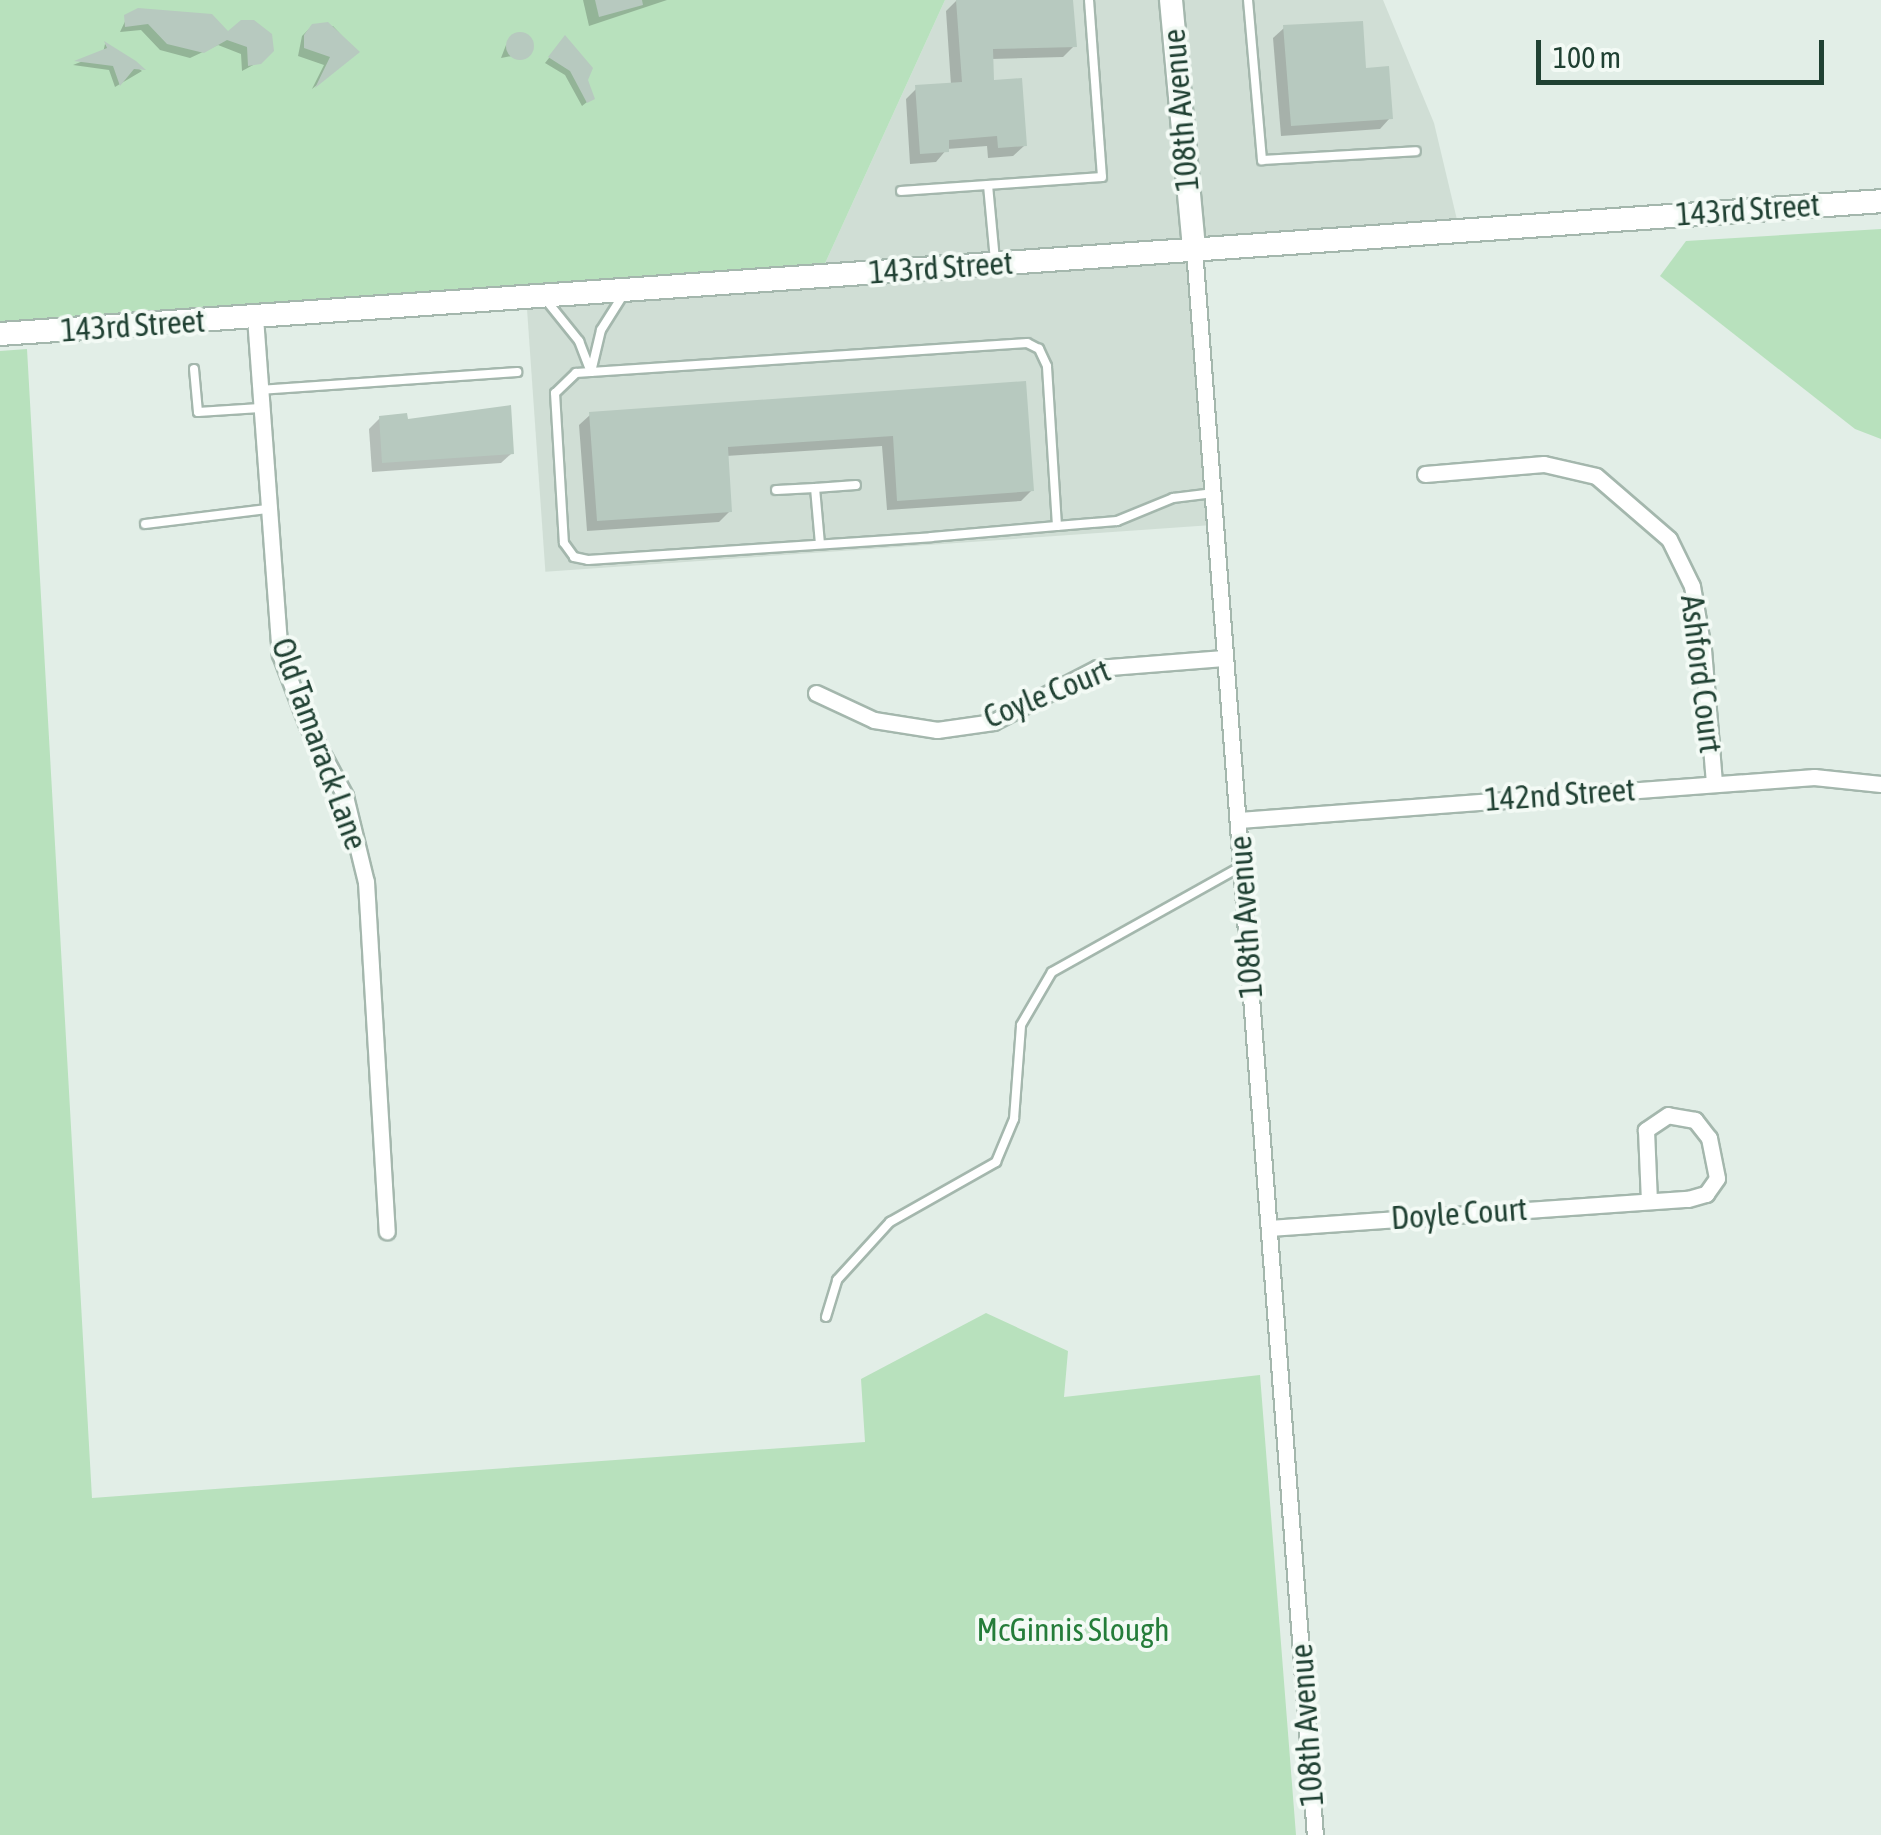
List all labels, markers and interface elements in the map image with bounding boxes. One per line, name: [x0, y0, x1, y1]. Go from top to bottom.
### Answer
scale bar: [1541, 20, 1828, 82]
street label: 108th Avenue: [1155, 27, 1207, 193]
text: 100 m: [1553, 40, 1621, 74]
street label: 143rd Street: [1675, 186, 1821, 234]
street label: 143rd Street: [868, 244, 1014, 292]
street label: 143rd Street: [60, 302, 206, 350]
street label: Ashford Court: [1672, 593, 1730, 755]
street label: Old Tamarack Lane: [263, 633, 375, 855]
street label: Coyle Court: [978, 651, 1116, 737]
street label: 142nd Street: [1484, 771, 1636, 819]
street label: 108th Avenue: [1221, 834, 1271, 1000]
street label: Doyle Court: [1390, 1190, 1528, 1238]
park label: McGinnis Slough: [976, 1611, 1170, 1649]
street label: 108th Avenue: [1282, 1642, 1332, 1808]

